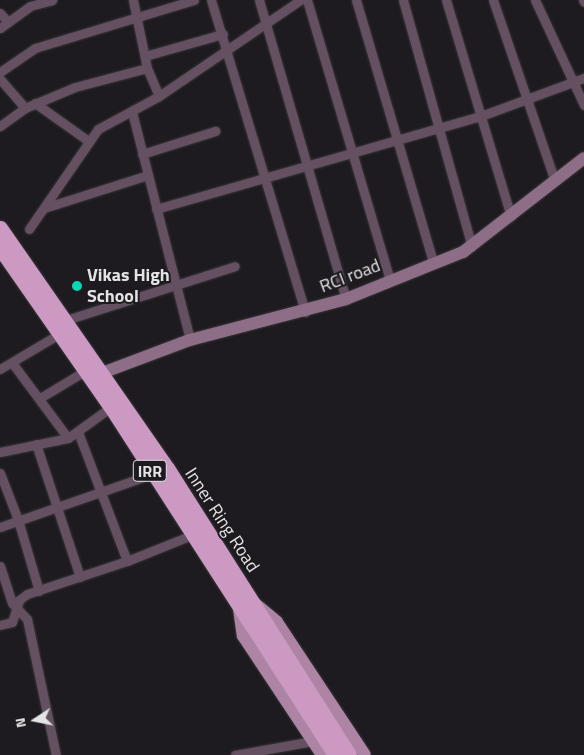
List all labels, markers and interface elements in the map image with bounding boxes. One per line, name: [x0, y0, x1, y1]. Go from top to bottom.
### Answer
street label: RCI road: [317, 255, 383, 297]
place label: Vikas High School: [87, 265, 170, 308]
marker: Vikas High School: [71, 280, 83, 292]
road number: IRR: [132, 458, 168, 484]
street label: Inner Ring Road: [180, 464, 264, 576]
north arrow: [10, 695, 60, 745]
text: N: [9, 716, 31, 730]

